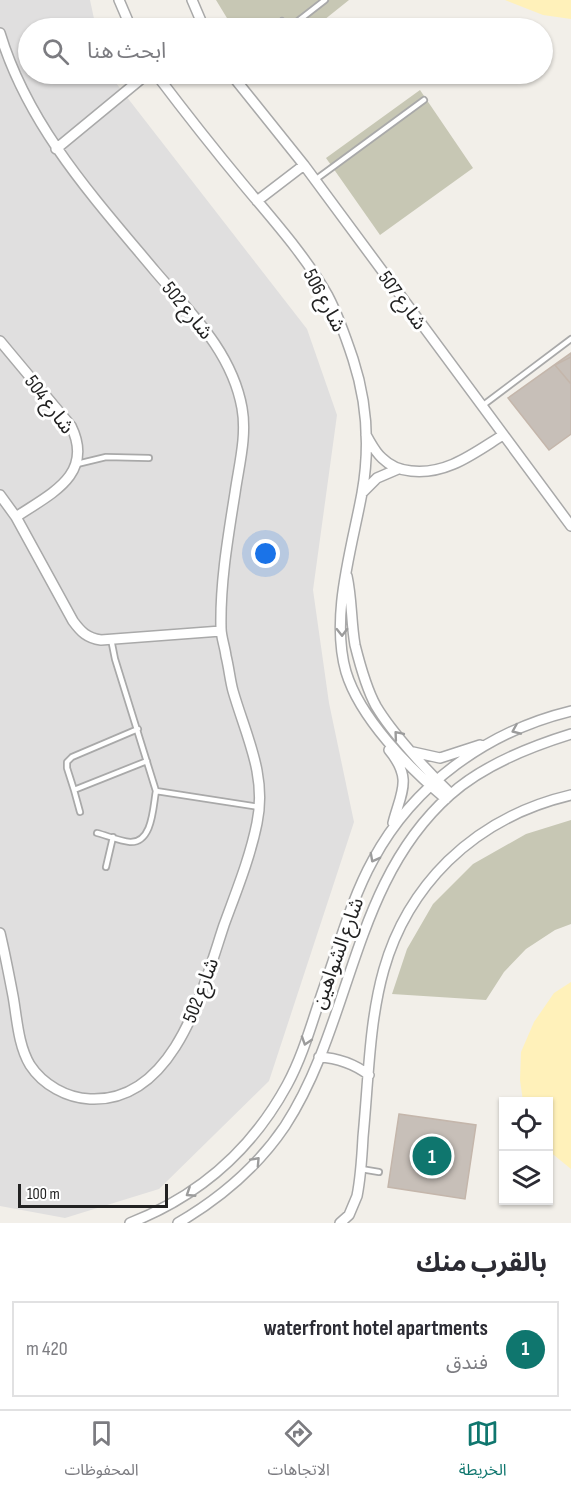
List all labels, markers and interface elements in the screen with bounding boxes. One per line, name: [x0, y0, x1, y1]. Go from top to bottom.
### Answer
search box: [18, 18, 553, 84]
icon: search: [39, 35, 72, 68]
text: ابحث هنا: [87, 38, 166, 65]
street label: شارع 506: [296, 265, 351, 337]
street label: شارع 507: [371, 266, 432, 336]
street label: شارع 502: [155, 277, 218, 346]
street label: شارع 504: [18, 370, 79, 440]
your location: [251, 539, 280, 568]
one-way arrow: [335, 628, 348, 637]
one-way arrow: [511, 722, 522, 734]
one-way arrow: [394, 730, 405, 741]
one-way arrow: [370, 852, 381, 862]
street label: شارع الشواهين: [307, 894, 371, 1013]
street label: شارع 502: [178, 955, 226, 1027]
one-way arrow: [301, 1035, 313, 1046]
map controls: [499, 1097, 553, 1205]
button: locate: [499, 1097, 553, 1151]
pin: 1: [412, 1134, 452, 1178]
button: layers: [499, 1151, 553, 1205]
one-way arrow: [249, 1157, 260, 1168]
scale bar: [18, 1181, 168, 1208]
text: 100 m: [27, 1185, 60, 1204]
one-way arrow: [186, 1185, 196, 1197]
text: بالقرب منك: [416, 1248, 547, 1279]
text: waterfront hotel apartments: [263, 1315, 488, 1342]
text: 420 m: [26, 1337, 68, 1361]
text: 1: [522, 1337, 529, 1361]
text: فندق: [446, 1351, 488, 1375]
tab: المحفوظات: [64, 1417, 139, 1487]
tab: الاتجاهات: [267, 1417, 330, 1487]
tab: الخريطة: [459, 1417, 507, 1487]

